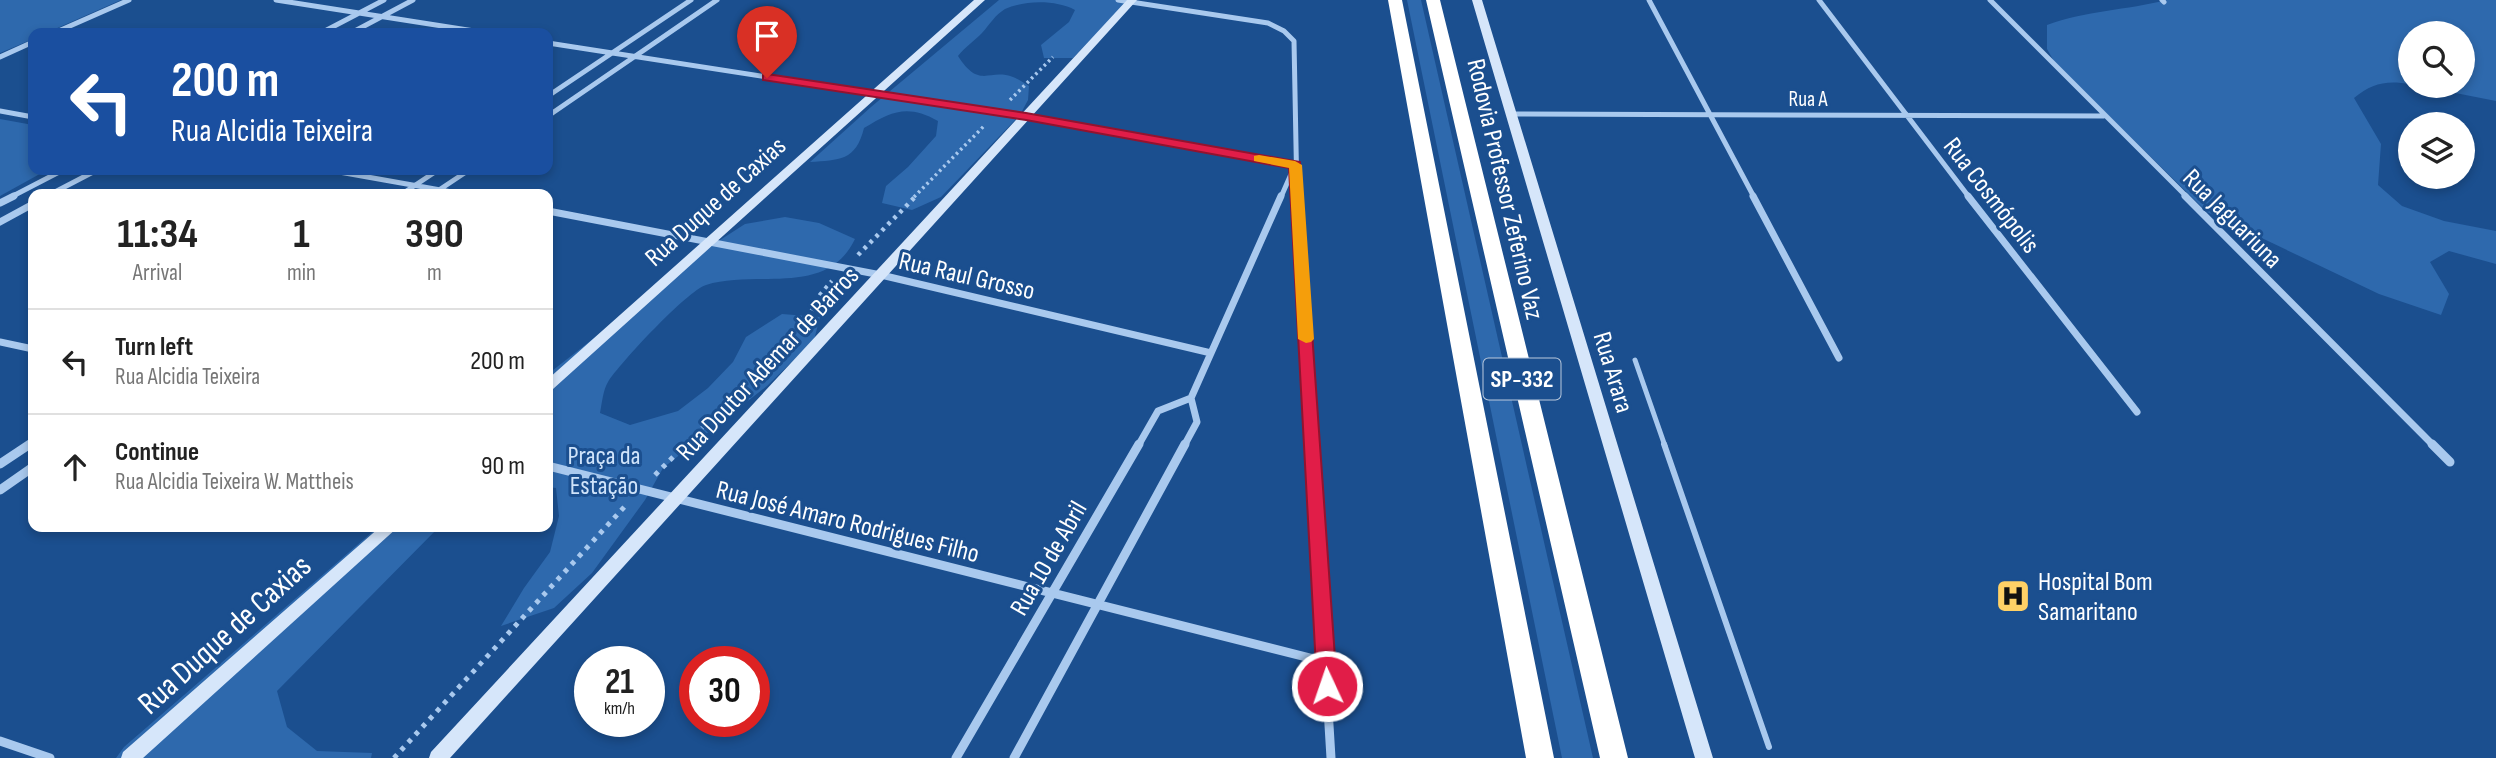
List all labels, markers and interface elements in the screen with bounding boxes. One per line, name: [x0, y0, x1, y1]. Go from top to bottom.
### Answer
pin: [737, 6, 797, 78]
icon: arrive: [748, 17, 786, 55]
map controls: [2398, 21, 2475, 189]
button: search: [2398, 21, 2475, 98]
text: 200 m: [171, 52, 279, 111]
icon: left: [56, 56, 147, 147]
street label: Rodovia Professor Zeferino Vaz: [1459, 56, 1550, 323]
street label: Rua A: [1789, 87, 1828, 112]
text: Rua Alcidia Teixeira: [171, 112, 373, 151]
button: layers: [2398, 112, 2475, 189]
street label: Rua Duque de Caxias: [639, 131, 793, 273]
street label: Rua Cosmópolis: [1936, 132, 2046, 260]
street label: Rua Jaguariuna: [2176, 163, 2288, 275]
text: 11:34: [117, 209, 198, 260]
text: 1: [293, 209, 310, 260]
text: 390: [405, 209, 464, 260]
street label: Rua Raul Grosso: [896, 246, 1038, 307]
text: Arrival: [133, 259, 182, 287]
text: min: [287, 259, 316, 287]
text: m: [427, 259, 442, 287]
street label: Rua Doutor Ademar de Barros: [670, 261, 866, 467]
street label: Rua Arara: [1586, 328, 1639, 417]
text: Turn left: [115, 332, 193, 363]
icon: left: [56, 343, 94, 381]
text: 200 m: [470, 346, 525, 377]
road number: SP-332: [1484, 358, 1560, 400]
text: Rua Alcidia Teixeira: [115, 363, 260, 391]
text: Continue: [115, 437, 199, 468]
park label: Praça da Estação: [567, 441, 641, 502]
icon: ahead: [56, 448, 94, 486]
text: 90 m: [481, 451, 525, 482]
text: Rua Alcidia Teixeira W. Mattheis: [115, 468, 354, 496]
street label: Rua José Amaro Rodrigues Filho: [713, 475, 982, 570]
street label: Rua 10 de Abril: [1004, 496, 1094, 621]
street label: Rua Duque de Caxias: [130, 547, 320, 723]
place label: Hospital Bom Samaritano: [2038, 567, 2153, 628]
hospital icon: Hospital Bom Samaritano: [1994, 577, 2032, 615]
speed limit sign: 30: [679, 646, 770, 737]
position arrow: [1290, 649, 1364, 723]
text: 21: [605, 661, 634, 704]
text: km/h: [604, 698, 635, 719]

